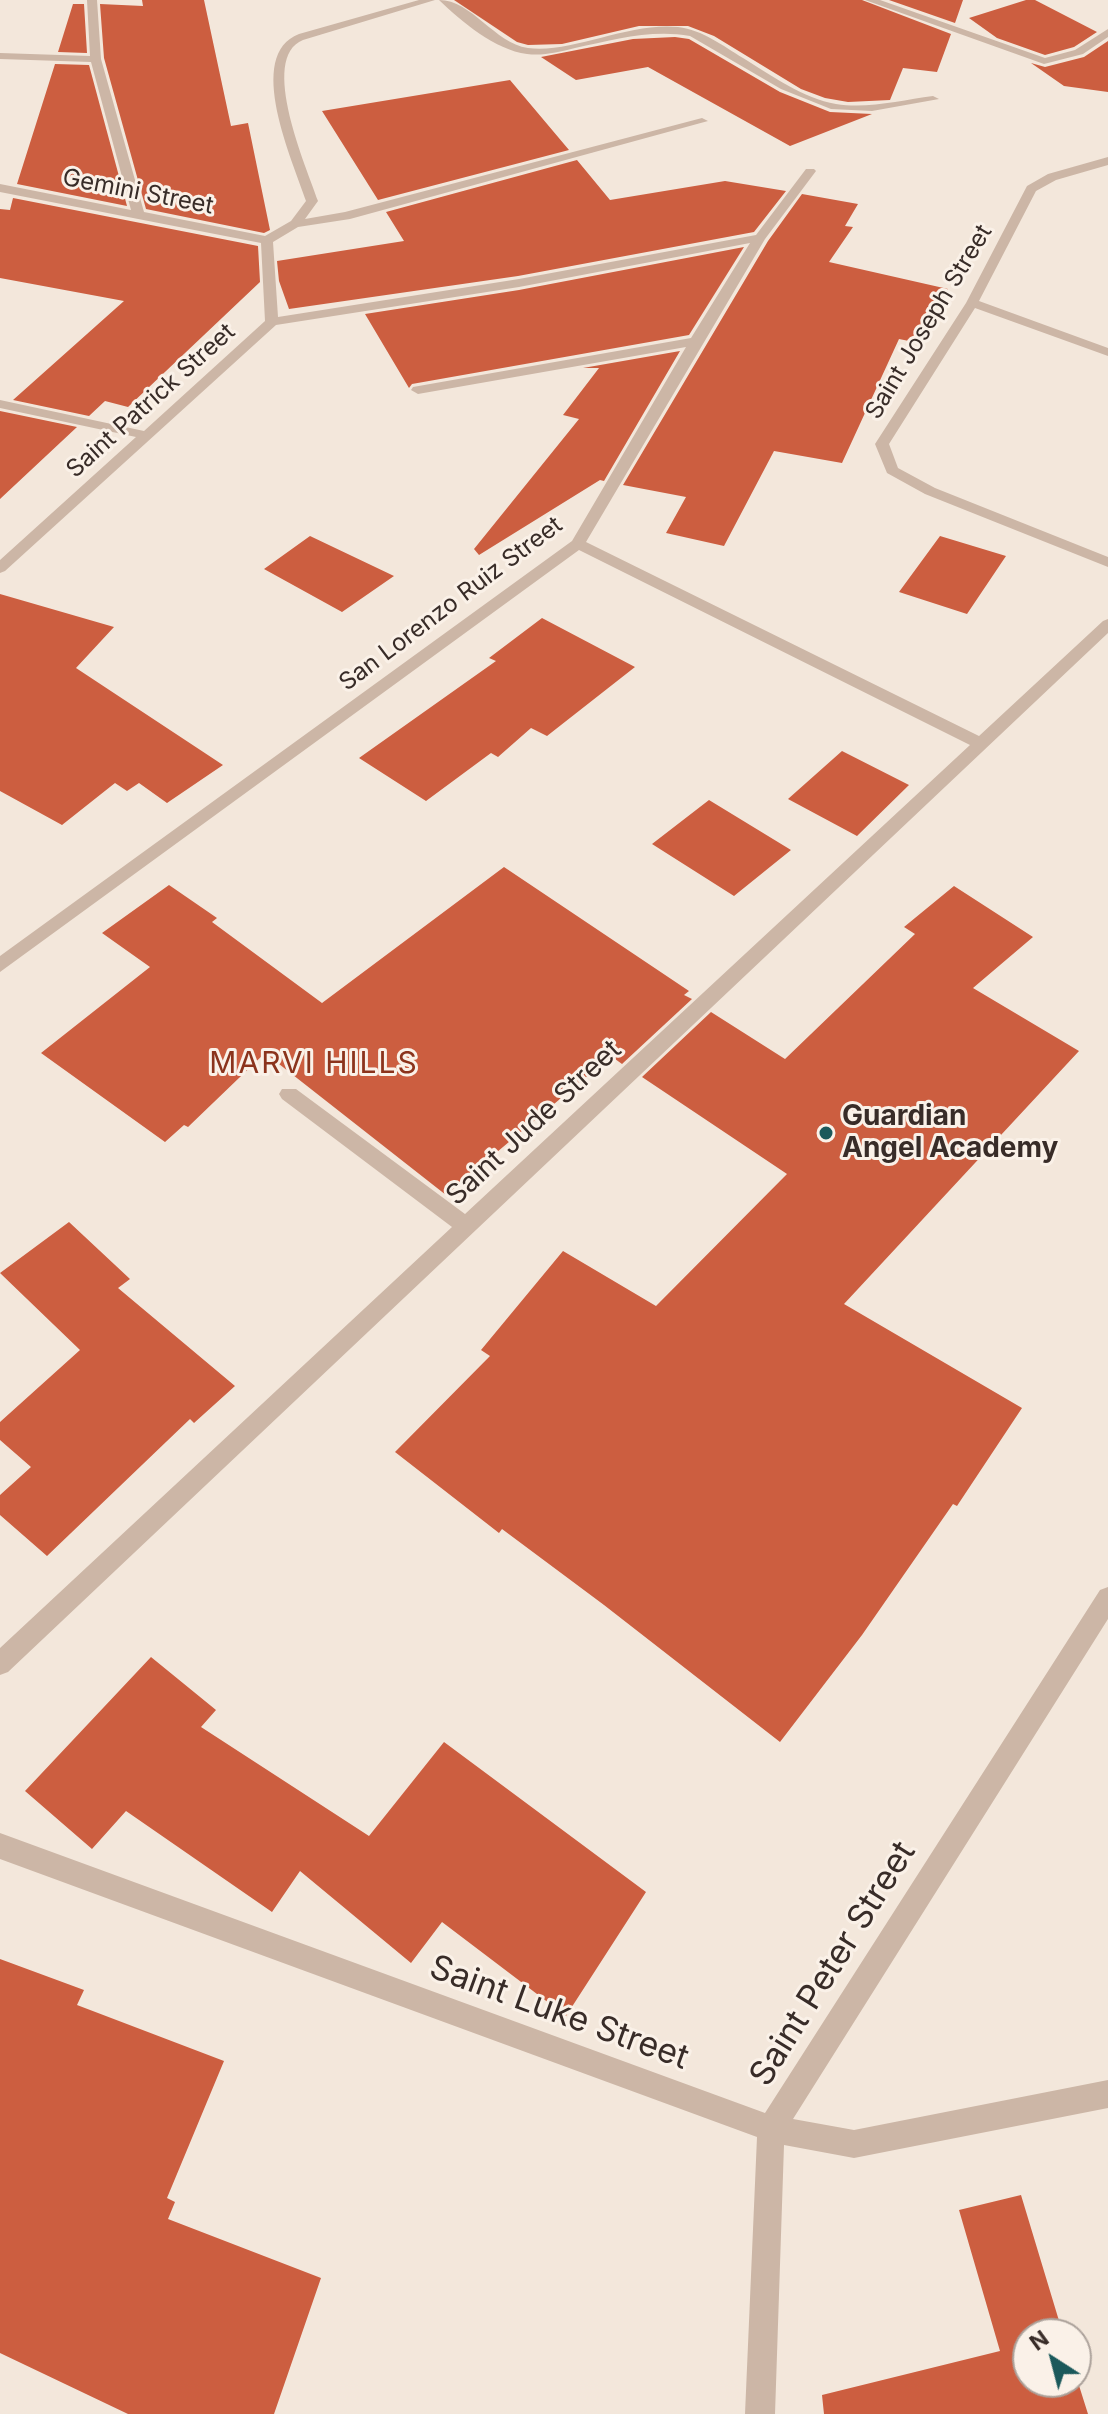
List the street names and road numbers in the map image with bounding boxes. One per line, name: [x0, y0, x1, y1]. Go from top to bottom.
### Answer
street label: Gemini Street: [60, 163, 216, 221]
street label: Saint Joseph Street: [860, 220, 998, 424]
street label: Saint Patrick Street: [61, 318, 241, 484]
street label: San Lorenzo Ruiz Street: [334, 511, 568, 697]
street label: Saint Jude Street: [440, 1033, 628, 1213]
street label: Saint Peter Street: [741, 1834, 925, 2094]
street label: Saint Luke Street: [424, 1947, 694, 2079]

